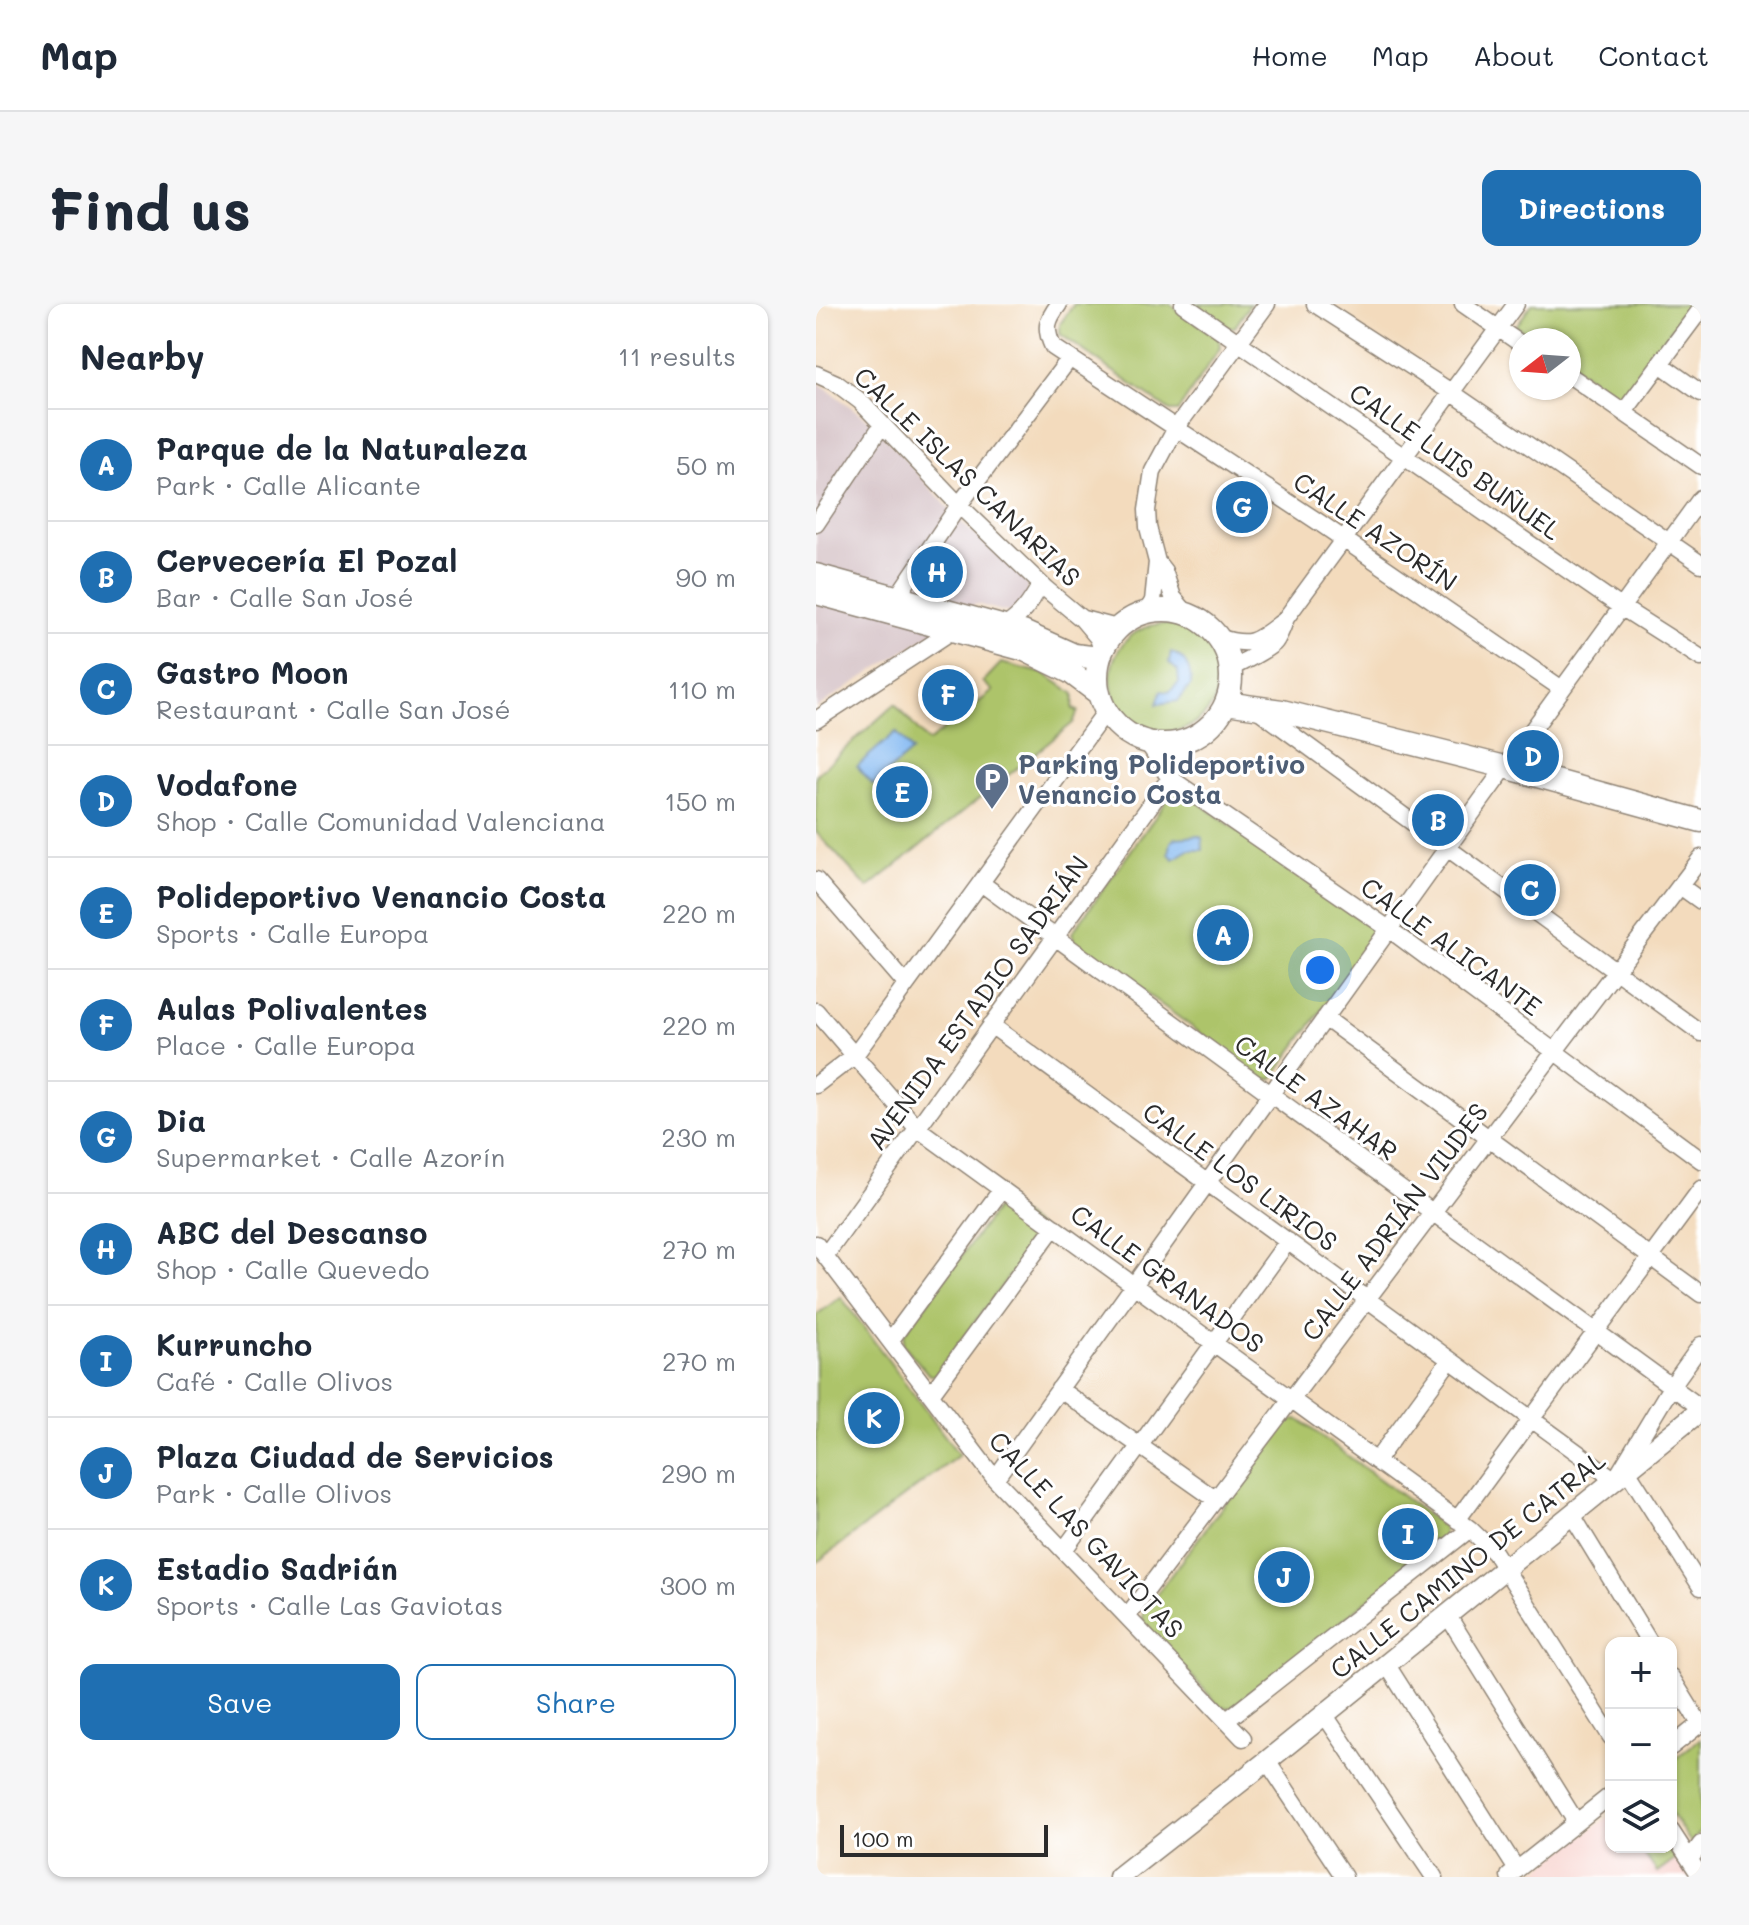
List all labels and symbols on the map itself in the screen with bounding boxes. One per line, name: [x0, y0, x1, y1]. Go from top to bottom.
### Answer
north arrow: [1509, 328, 1581, 400]
street label: CALLE ISLAS CANARIAS: [847, 359, 1088, 593]
street label: CALLE LUIS BUÑUEL: [1343, 375, 1568, 547]
street label: CALLE AZORÍN: [1287, 464, 1464, 599]
pin: G: [1216, 477, 1268, 537]
pin: H: [911, 542, 963, 602]
pin: F: [922, 665, 974, 725]
pin: D: [1507, 726, 1559, 786]
place label: Parking Polideportivo Venancio Costa: [1018, 747, 1305, 811]
parking icon: Parking Polideportivo Venancio Costa: [973, 761, 1011, 811]
pin: E: [876, 762, 928, 822]
pin: B: [1412, 790, 1464, 850]
street label: AVENIDA ESTADIO SADRIÁN: [859, 848, 1096, 1157]
pin: C: [1504, 860, 1556, 920]
street label: CALLE ALICANTE: [1355, 871, 1547, 1023]
pin: A: [1197, 905, 1249, 965]
your location: [1300, 950, 1340, 990]
street label: CALLE AZAHAR: [1228, 1026, 1405, 1168]
street label: CALLE LOS LIRIOS: [1136, 1094, 1345, 1258]
street label: CALLE ADRIÁN VIUDES: [1294, 1096, 1495, 1347]
street label: CALLE GRANADOS: [1064, 1196, 1271, 1360]
pin: K: [848, 1388, 900, 1448]
street label: CALLE LAS GAVIOTAS: [982, 1424, 1192, 1645]
street label: CALLE CAMINO DE CATRAL: [1324, 1445, 1612, 1685]
pin: I: [1382, 1504, 1434, 1564]
pin: J: [1258, 1547, 1310, 1607]
scale bar: [840, 1821, 1048, 1857]

